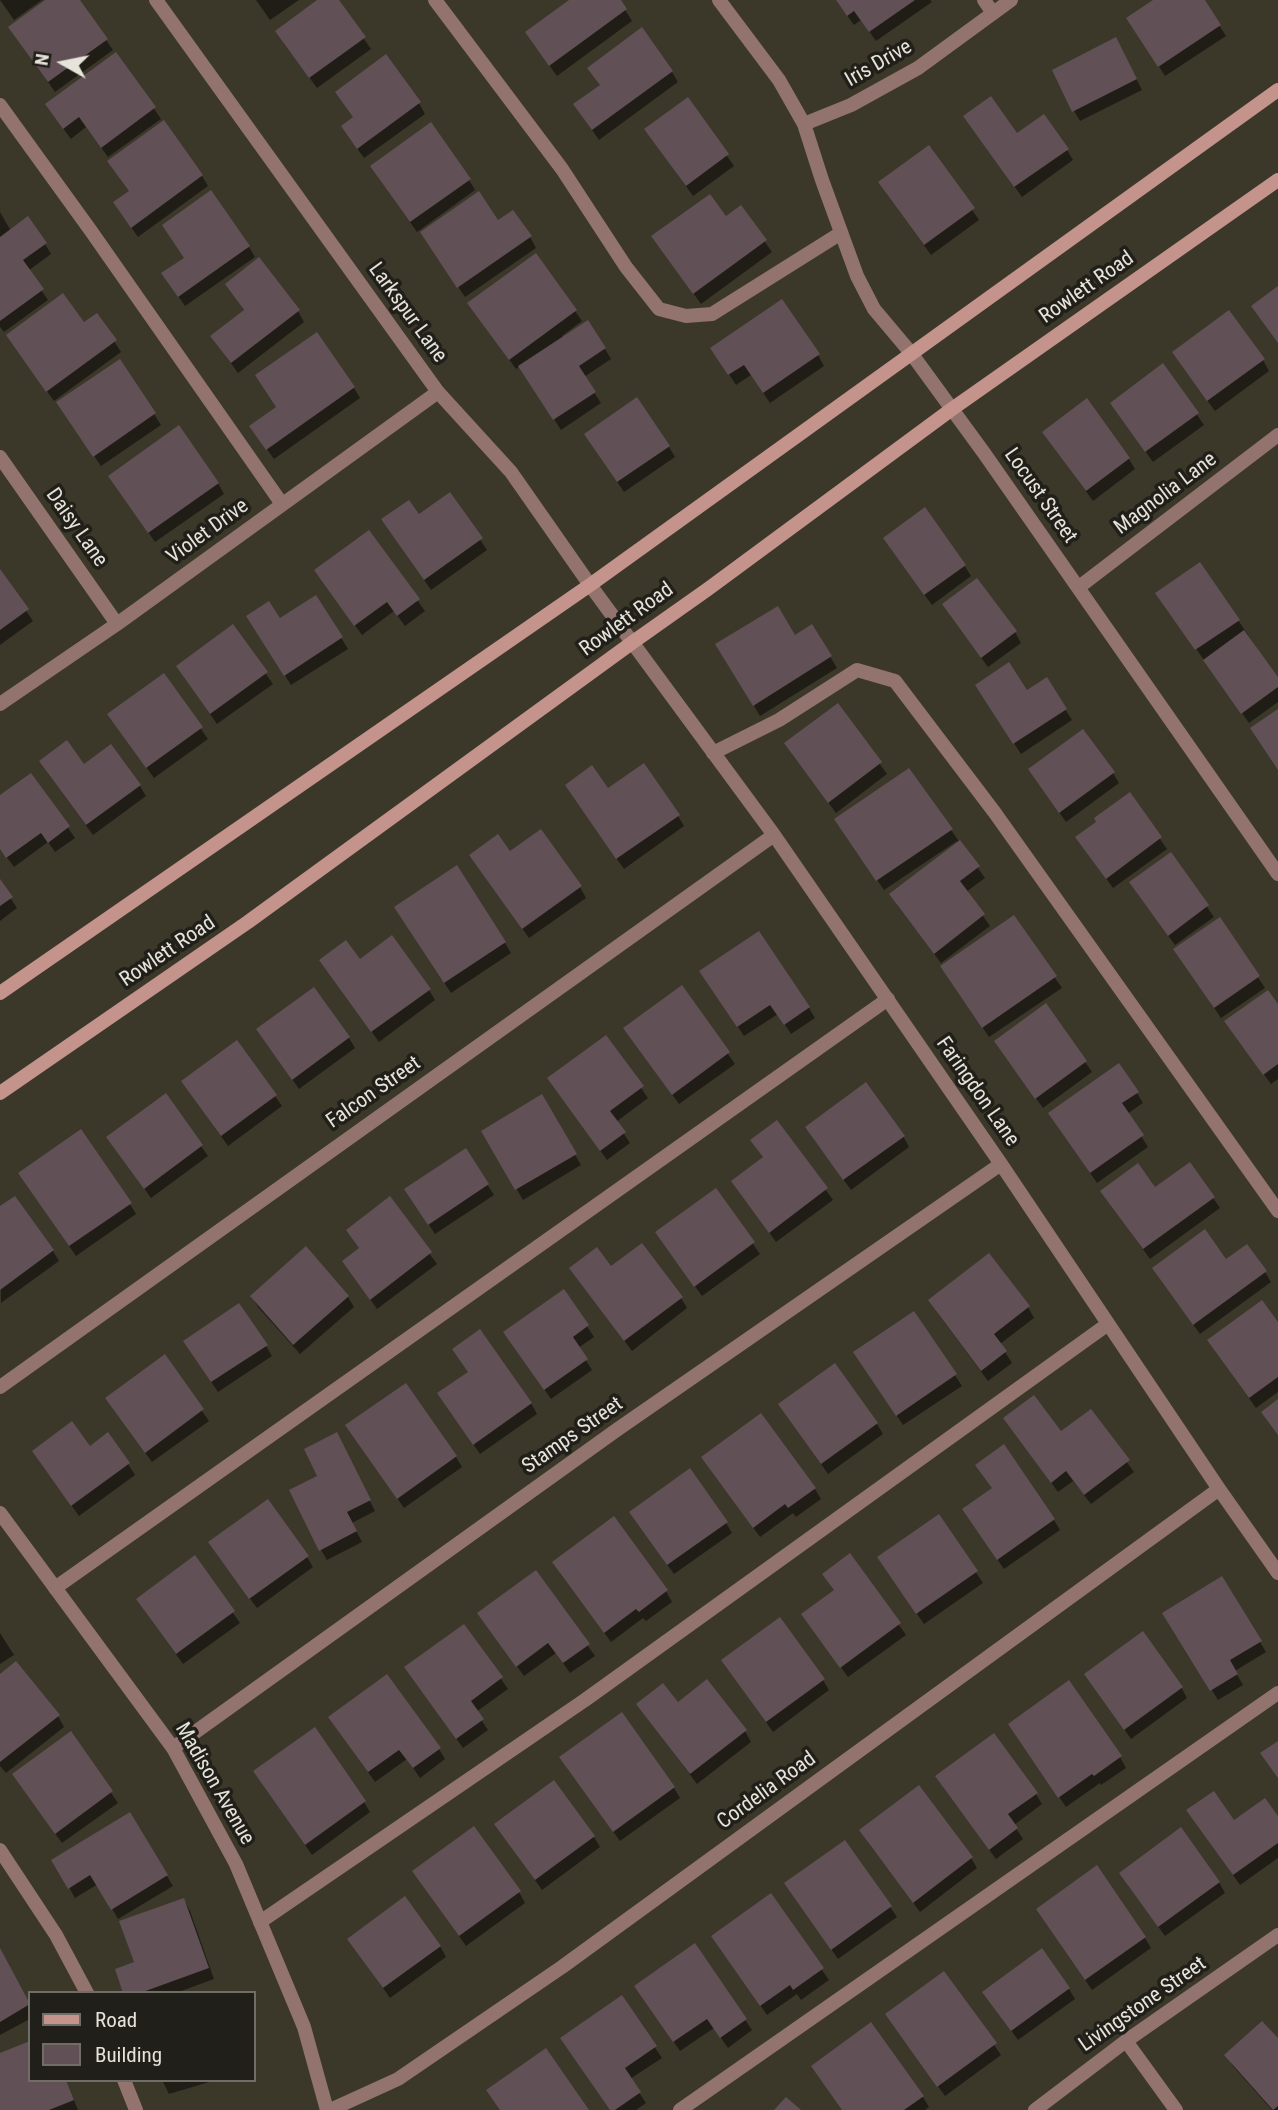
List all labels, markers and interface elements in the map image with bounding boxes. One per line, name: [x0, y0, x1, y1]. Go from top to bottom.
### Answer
north arrow: [28, 28, 98, 98]
street label: Iris Drive: [841, 35, 917, 93]
text: N: [29, 52, 54, 67]
street label: Rowlett Road: [1035, 246, 1139, 330]
street label: Larkspur Lane: [362, 258, 452, 368]
street label: Locust Street: [998, 444, 1082, 548]
street label: Magnolia Lane: [1110, 447, 1222, 541]
street label: Daisy Lane: [40, 484, 112, 572]
street label: Violet Drive: [162, 494, 254, 570]
street label: Rowlett Road: [575, 578, 679, 662]
street label: Rowlett Road: [116, 911, 220, 993]
street label: Faringdon Lane: [930, 1033, 1024, 1151]
street label: Falcon Street: [322, 1051, 426, 1135]
street label: Stamps Street: [518, 1392, 628, 1480]
street label: Madison Avenue: [169, 1718, 259, 1850]
street label: Cordelia Road: [713, 1747, 821, 1835]
street label: Livingstone Street: [1075, 1952, 1211, 2058]
legend: [28, 1991, 256, 2082]
text: Road: [95, 2008, 137, 2032]
text: Building: [95, 2043, 162, 2067]

